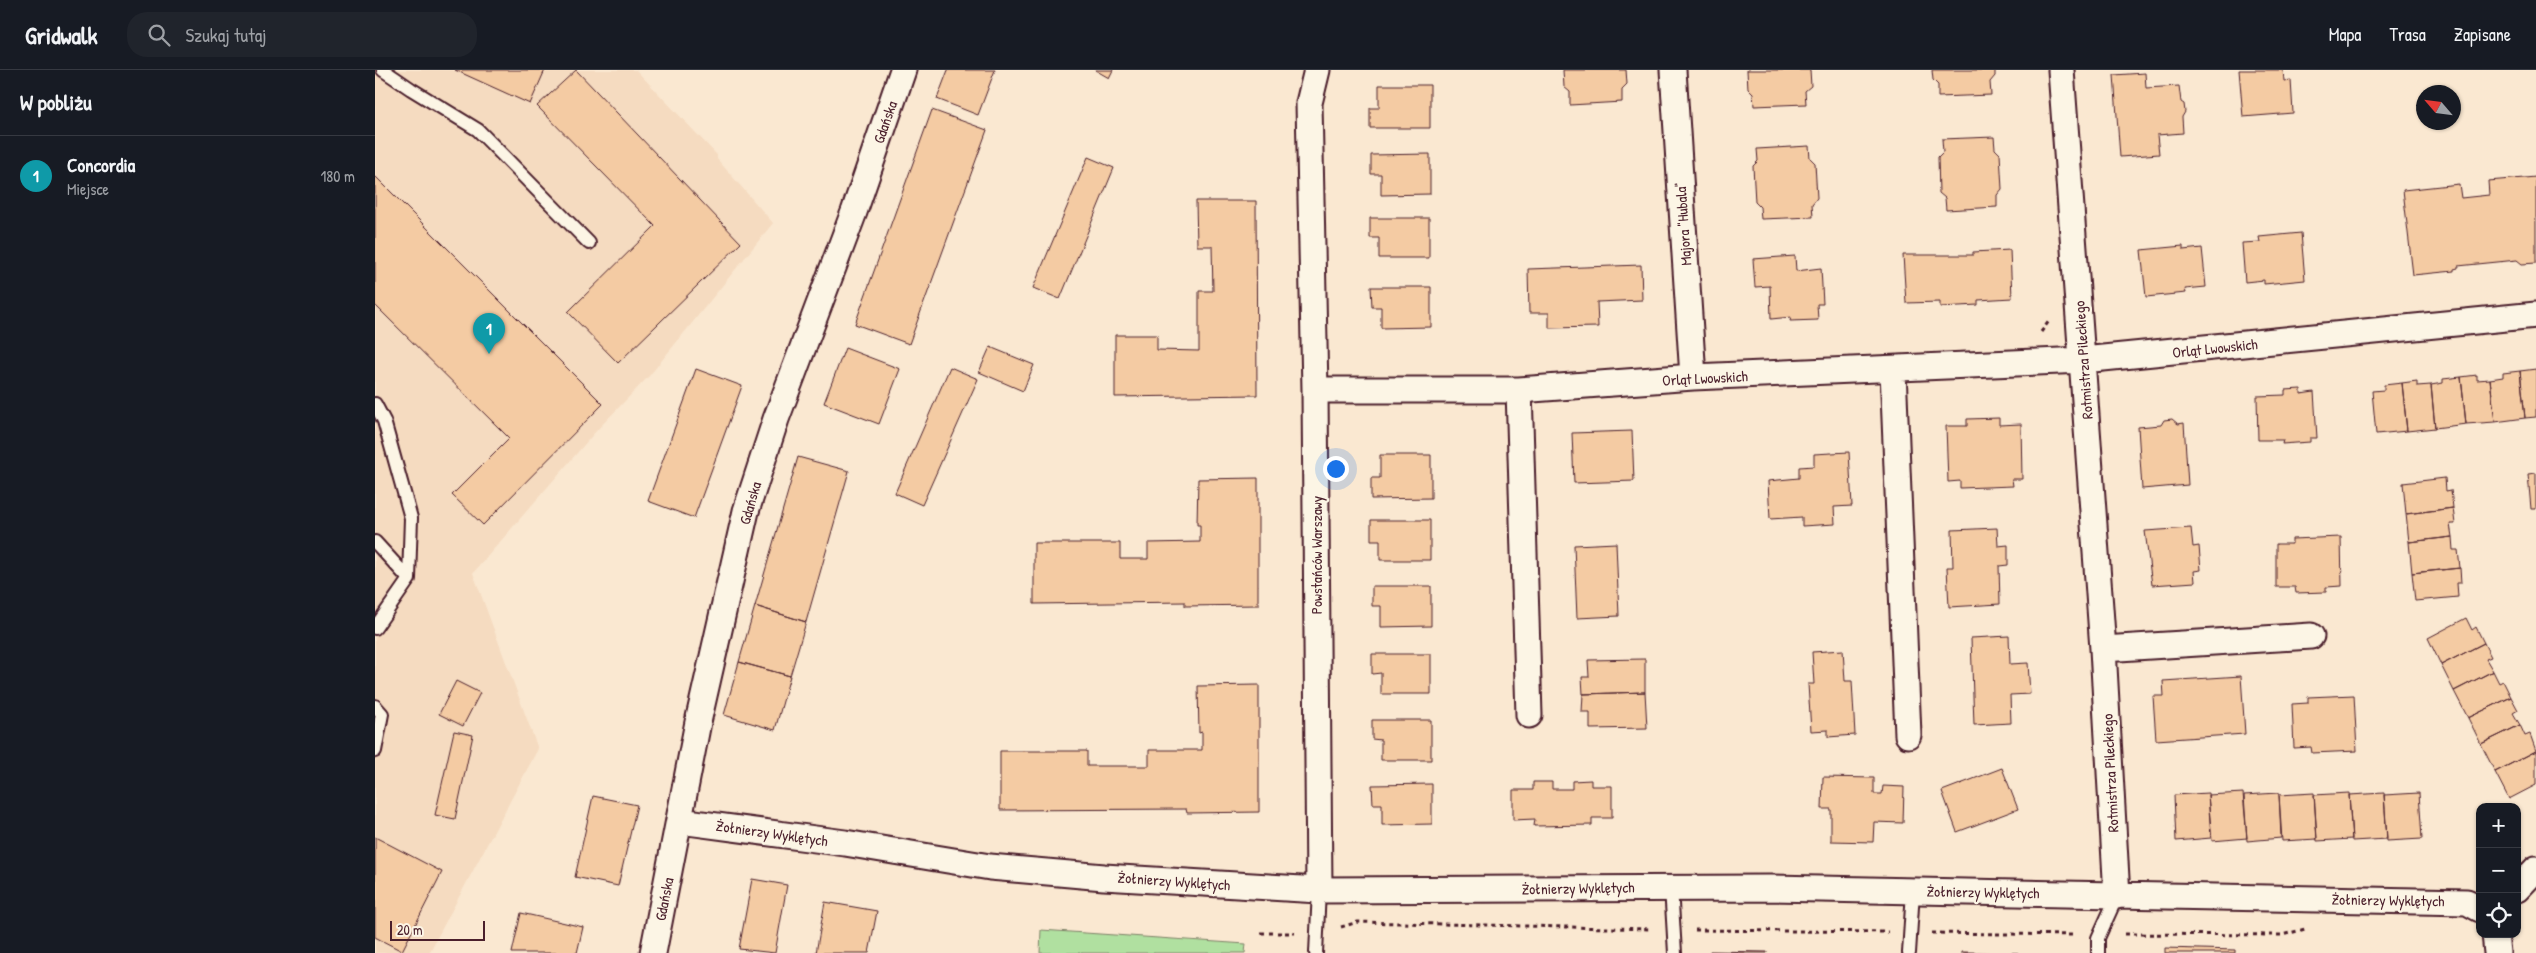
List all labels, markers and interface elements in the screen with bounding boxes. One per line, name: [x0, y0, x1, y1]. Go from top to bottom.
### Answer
search box: [127, 12, 477, 57]
text: Gridwalk: [25, 19, 97, 51]
icon: search: [145, 21, 173, 49]
text: Szukaj tutaj: [185, 22, 267, 48]
text: Mapa: [2329, 22, 2361, 47]
text: Trasa: [2389, 22, 2426, 47]
text: Zapisane: [2454, 22, 2511, 47]
north arrow: [2416, 85, 2461, 130]
text: W pobliżu: [20, 88, 92, 117]
street label: Gdańska: [868, 98, 902, 146]
text: Concordia: [67, 152, 135, 178]
text: 1: [33, 165, 39, 187]
text: 180 m: [321, 165, 355, 187]
text: Miejsce: [67, 178, 109, 200]
street label: Majora "Hubala": [1670, 182, 1696, 266]
street label: Rotmistrza Pileckiego: [2068, 300, 2098, 420]
pin: 1: [473, 313, 505, 354]
street label: Orląt Lwowskich: [2171, 333, 2259, 363]
street label: Orląt Lwowskich: [1662, 365, 1748, 391]
your location: [1323, 456, 1349, 482]
street label: Gdańska: [734, 479, 766, 527]
street label: Powstańców Warszawy: [1306, 496, 1327, 614]
street label: Rotmistrza Pileckiego: [2096, 713, 2124, 833]
map controls: [2476, 803, 2521, 938]
button: +: [2476, 803, 2521, 848]
street label: Żołnierzy Wyklętych: [715, 815, 829, 851]
button: −: [2476, 848, 2521, 893]
street label: Żołnierzy Wyklętych: [1117, 867, 1231, 895]
street label: Gdańska: [650, 875, 678, 922]
street label: Żołnierzy Wyklętych: [1521, 877, 1635, 899]
street label: Żołnierzy Wyklętych: [1926, 881, 2040, 903]
street label: Żołnierzy Wyklętych: [2331, 889, 2445, 911]
button: locate: [2476, 893, 2521, 938]
scale bar: [390, 918, 485, 941]
text: 20 m: [397, 920, 423, 939]

